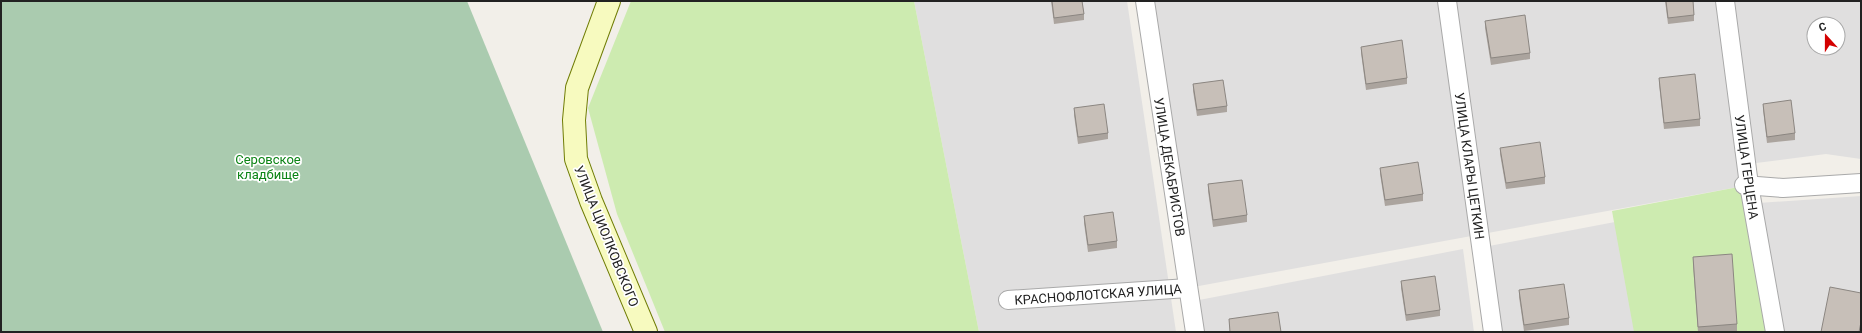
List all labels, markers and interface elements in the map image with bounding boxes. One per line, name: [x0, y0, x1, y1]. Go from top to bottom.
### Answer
north arrow: [1806, 16, 1846, 56]
text: С: [1817, 20, 1828, 34]
street label: УЛИЦА КЛАРЫ ЦЕТКИН: [1452, 92, 1487, 240]
street label: УЛИЦА ДЕКАБРИСТОВ: [1151, 97, 1188, 237]
street label: УЛИЦА ГЕРЦЕНА: [1732, 114, 1761, 221]
park label: Серовское кладбище: [235, 152, 301, 182]
street label: УЛИЦА ЦИОЛКОВСКОГО: [571, 163, 642, 309]
street label: КРАСНОФЛОТСКАЯ УЛИЦА: [1014, 281, 1183, 308]

